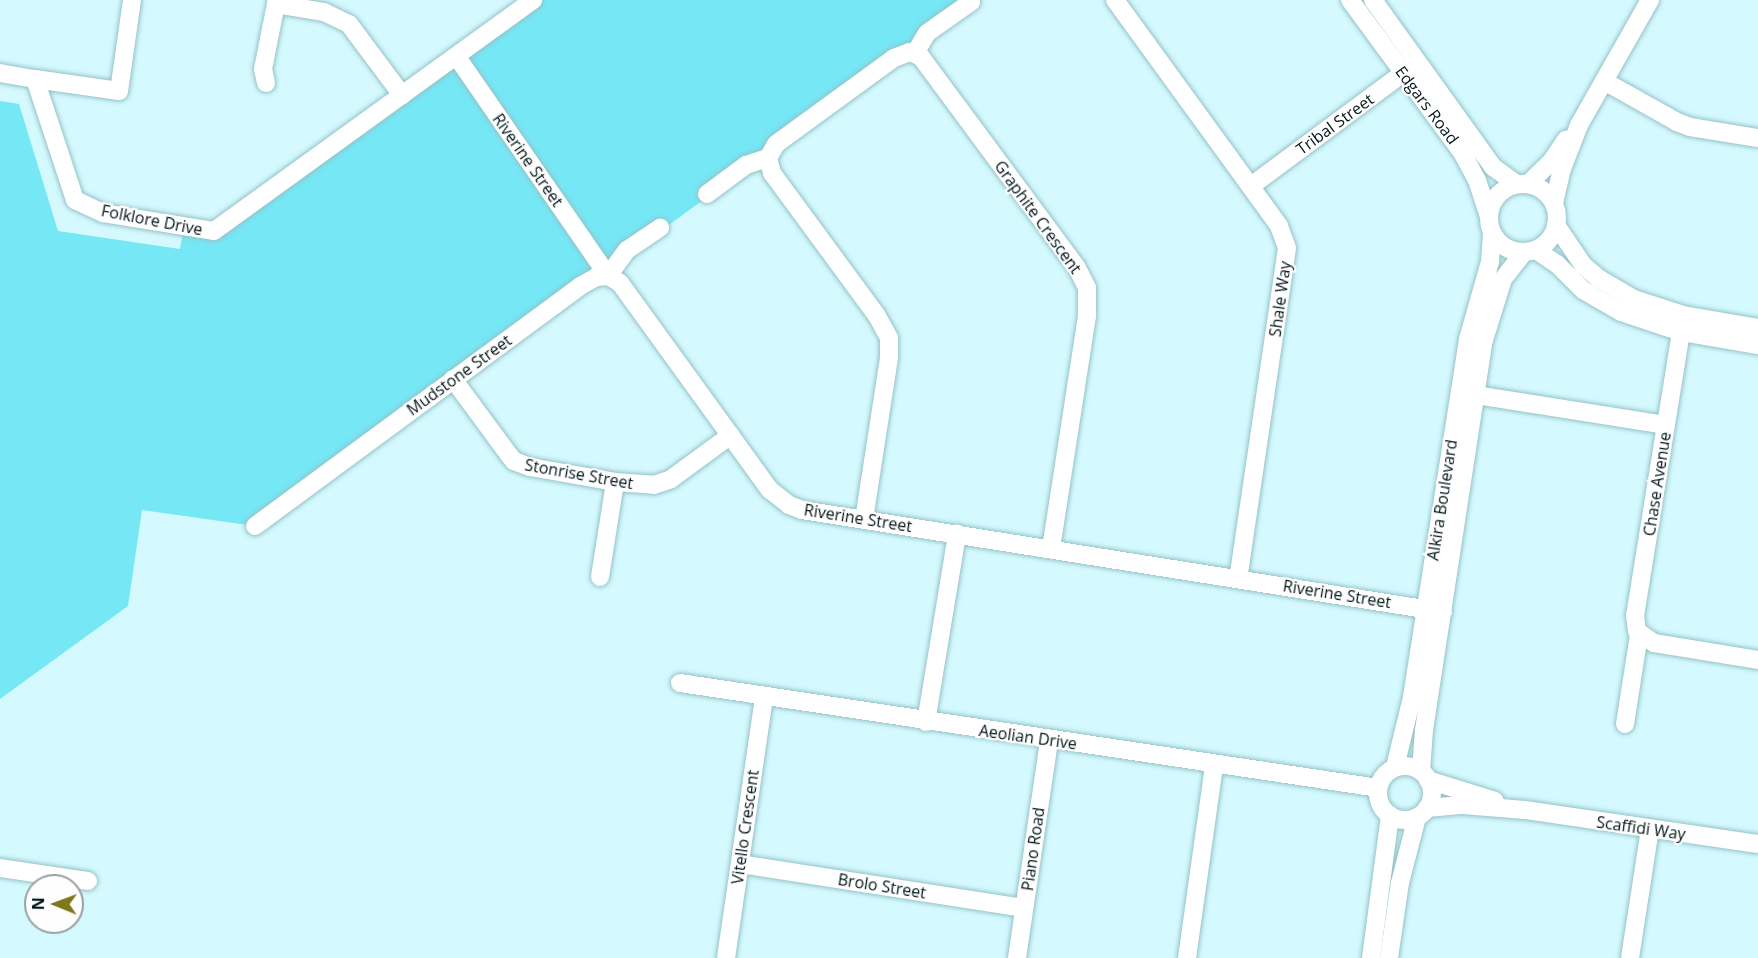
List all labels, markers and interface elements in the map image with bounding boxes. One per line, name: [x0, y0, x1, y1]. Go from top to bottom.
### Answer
street label: Edgars Road: [1391, 62, 1463, 148]
street label: Tribal Street: [1293, 90, 1377, 158]
street label: Riverine Street: [489, 110, 567, 210]
street label: Graphite Crescent: [991, 157, 1085, 277]
street label: Folklore Drive: [100, 201, 204, 239]
street label: Shale Way: [1265, 260, 1295, 338]
street label: Mudstone Street: [403, 331, 515, 419]
street label: Chase Avenue: [1639, 431, 1675, 537]
street label: Alkira Boulevard: [1423, 438, 1461, 562]
street label: Stonrise Street: [523, 455, 635, 493]
street label: Riverine Street: [803, 500, 913, 536]
street label: Riverine Street: [1282, 576, 1392, 612]
street label: Aeolian Drive: [978, 721, 1078, 753]
street label: Vitello Crescent: [727, 768, 763, 886]
street label: Piano Road: [1018, 806, 1048, 892]
street label: Scaffidi Way: [1595, 812, 1687, 844]
street label: Brolo Street: [837, 870, 927, 902]
north arrow: [24, 874, 84, 934]
text: N: [27, 897, 49, 910]

